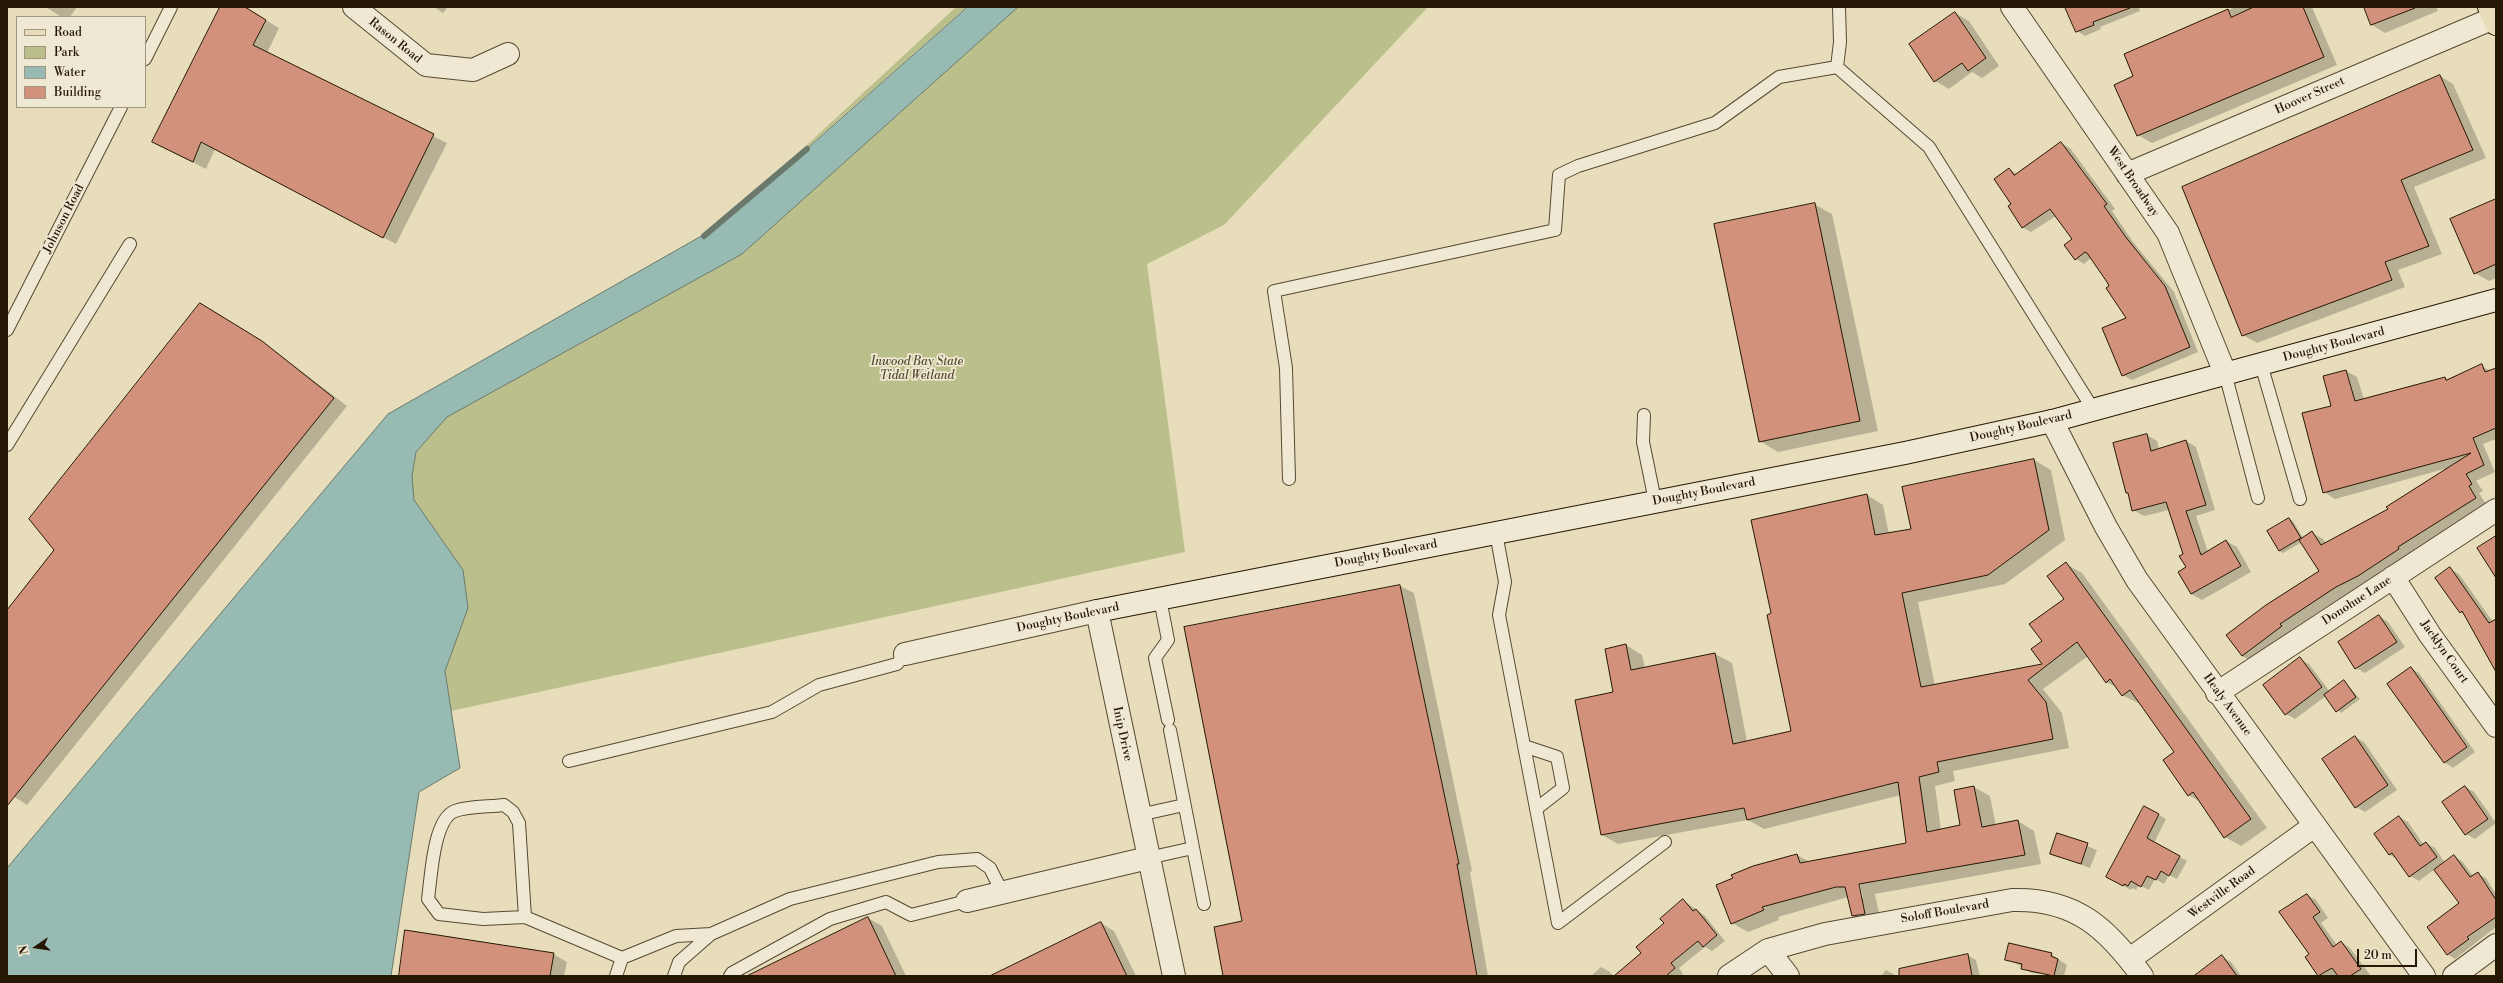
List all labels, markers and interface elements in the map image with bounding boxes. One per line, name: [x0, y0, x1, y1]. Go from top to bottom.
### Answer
street label: Rason Road: [366, 15, 424, 67]
legend: [16, 16, 146, 108]
text: Road: [54, 25, 82, 40]
text: Park: [54, 45, 79, 60]
text: Water: [54, 65, 86, 80]
street label: Hoover Street: [2273, 74, 2347, 118]
text: Building: [54, 85, 101, 100]
street label: West Broadway: [2104, 144, 2162, 220]
street label: Johnson Road: [40, 182, 88, 256]
street label: Doughty Boulevard: [2282, 325, 2386, 365]
park label: Inwood Bay State Tidal Wetland: [871, 355, 963, 383]
street label: Doughty Boulevard: [1969, 408, 2073, 446]
street label: Doughty Boulevard: [1651, 475, 1757, 509]
street label: Doughty Boulevard: [1333, 537, 1439, 571]
street label: Donohue Lane: [2320, 573, 2394, 629]
street label: Doughty Boulevard: [1015, 600, 1121, 636]
street label: Jacklyn Court: [2417, 618, 2471, 686]
street label: Healy Avenue: [2200, 671, 2254, 739]
street label: Inip Drive: [1109, 705, 1135, 763]
street label: Westville Road: [2186, 864, 2258, 922]
street label: Soloff Boulevard: [1900, 897, 1990, 927]
north arrow: [16, 927, 56, 967]
scale bar: [2359, 941, 2419, 967]
text: N: [17, 944, 32, 956]
text: 20 m: [2364, 948, 2392, 963]

